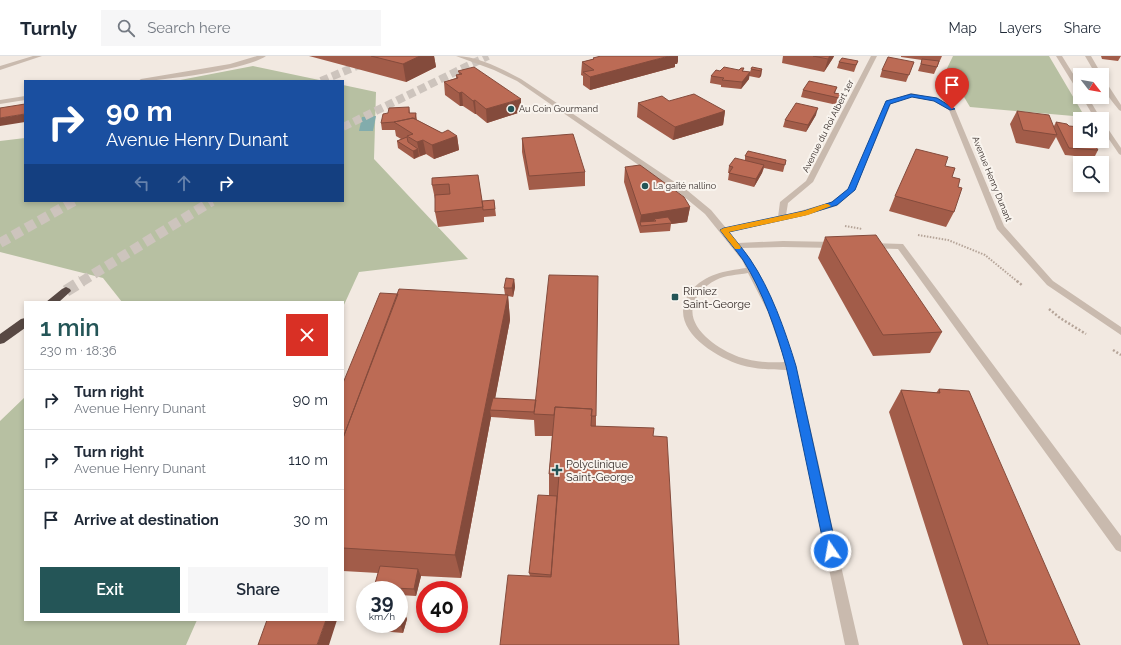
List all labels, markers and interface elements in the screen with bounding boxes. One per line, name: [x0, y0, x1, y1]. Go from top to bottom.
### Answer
search box: [101, 10, 381, 46]
text: Turnly: [20, 17, 77, 39]
icon: search: [115, 17, 137, 39]
text: Search here: [147, 19, 231, 37]
text: Map: [949, 20, 977, 36]
text: Layers: [999, 20, 1042, 36]
text: Share: [1064, 20, 1101, 36]
pin: [935, 68, 969, 109]
north arrow: [1073, 68, 1109, 104]
map controls: [1073, 68, 1109, 192]
icon: arrive: [941, 74, 963, 96]
street label: Avenue du Roi Albert 1er: [800, 77, 856, 174]
text: 90 m: [106, 95, 172, 128]
icon: right: [40, 96, 92, 148]
marker: Au Coin Gourmand: [506, 104, 516, 114]
place label: Au Coin Gourmand: [519, 104, 598, 114]
button: sound: [1073, 112, 1109, 148]
text: Avenue Henry Dunant: [106, 129, 288, 150]
street label: Avenue Henry Dunant: [970, 135, 1014, 223]
button: search: [1073, 156, 1109, 192]
icon: left: [131, 172, 153, 194]
icon: ahead: [173, 172, 195, 194]
icon: right: [215, 172, 237, 194]
marker: La gaîté nallino: [640, 181, 650, 191]
place label: La gaîté nallino: [653, 181, 716, 191]
place label: Rimiez Saint-George: [683, 285, 751, 311]
marker: Rimiez Saint-George: [670, 292, 680, 302]
text: 1 min: [40, 313, 100, 342]
button: close: [286, 314, 328, 356]
text: 230 m · 18:36: [40, 343, 117, 358]
text: Turn right: [74, 383, 144, 401]
icon: right: [40, 389, 62, 411]
text: 90 m: [292, 391, 328, 409]
text: Avenue Henry Dunant: [74, 401, 206, 416]
text: Turn right: [74, 443, 144, 461]
icon: right: [40, 449, 62, 471]
text: 110 m: [288, 451, 328, 469]
place label: Polyclinique Saint-George: [566, 458, 634, 484]
text: Avenue Henry Dunant: [74, 461, 206, 476]
marker: Polyclinique Saint-George: [551, 464, 563, 476]
icon: arrive: [40, 509, 62, 531]
text: Arrive at destination: [74, 511, 219, 529]
text: 30 m: [293, 511, 328, 529]
position arrow: [810, 530, 852, 572]
button: Exit: [40, 567, 180, 613]
button: Share: [188, 567, 328, 613]
speed limit sign: 40: [416, 581, 468, 633]
text: 39: [371, 590, 393, 614]
text: km/h: [369, 611, 395, 622]

